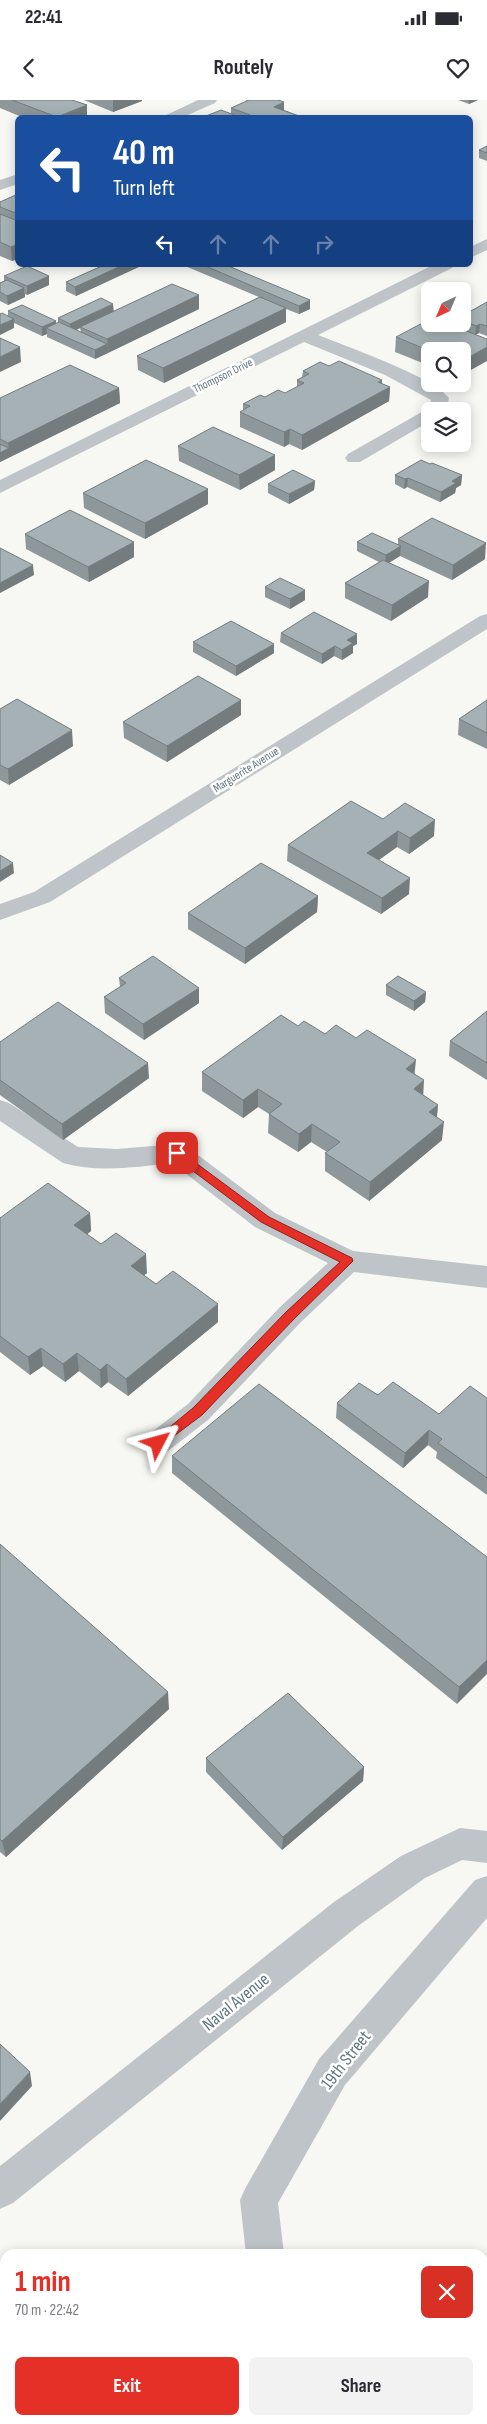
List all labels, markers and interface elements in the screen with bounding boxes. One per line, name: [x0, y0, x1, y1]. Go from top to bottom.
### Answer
text: 22:41: [25, 6, 62, 29]
icon: back: [15, 54, 43, 82]
text: Routely: [214, 54, 273, 81]
icon: heart: [444, 54, 472, 82]
text: 40 m: [113, 132, 175, 175]
icon: left: [30, 135, 95, 200]
text: Turn left: [113, 175, 175, 202]
icon: left: [151, 230, 179, 258]
icon: ahead: [204, 230, 232, 258]
icon: ahead: [257, 230, 285, 258]
icon: right: [310, 230, 338, 258]
north arrow: [421, 282, 471, 332]
map controls: [421, 282, 471, 452]
button: search: [421, 342, 471, 392]
street label: Thompson Drive: [191, 355, 256, 397]
button: layers: [421, 402, 471, 452]
street label: Marguerite Avenue: [210, 744, 282, 796]
pin: [156, 1132, 198, 1174]
icon: arrive: [163, 1139, 191, 1167]
position arrow: [131, 1416, 183, 1468]
street label: Naval Avenue: [198, 1969, 274, 2035]
street label: 19th Street: [317, 2026, 376, 2093]
text: 1 min: [15, 2264, 71, 2300]
button: close: [421, 2266, 473, 2318]
text: 70 m · 22:42: [15, 2301, 79, 2320]
button: Exit: [15, 2357, 239, 2415]
button: Share: [249, 2357, 473, 2415]

